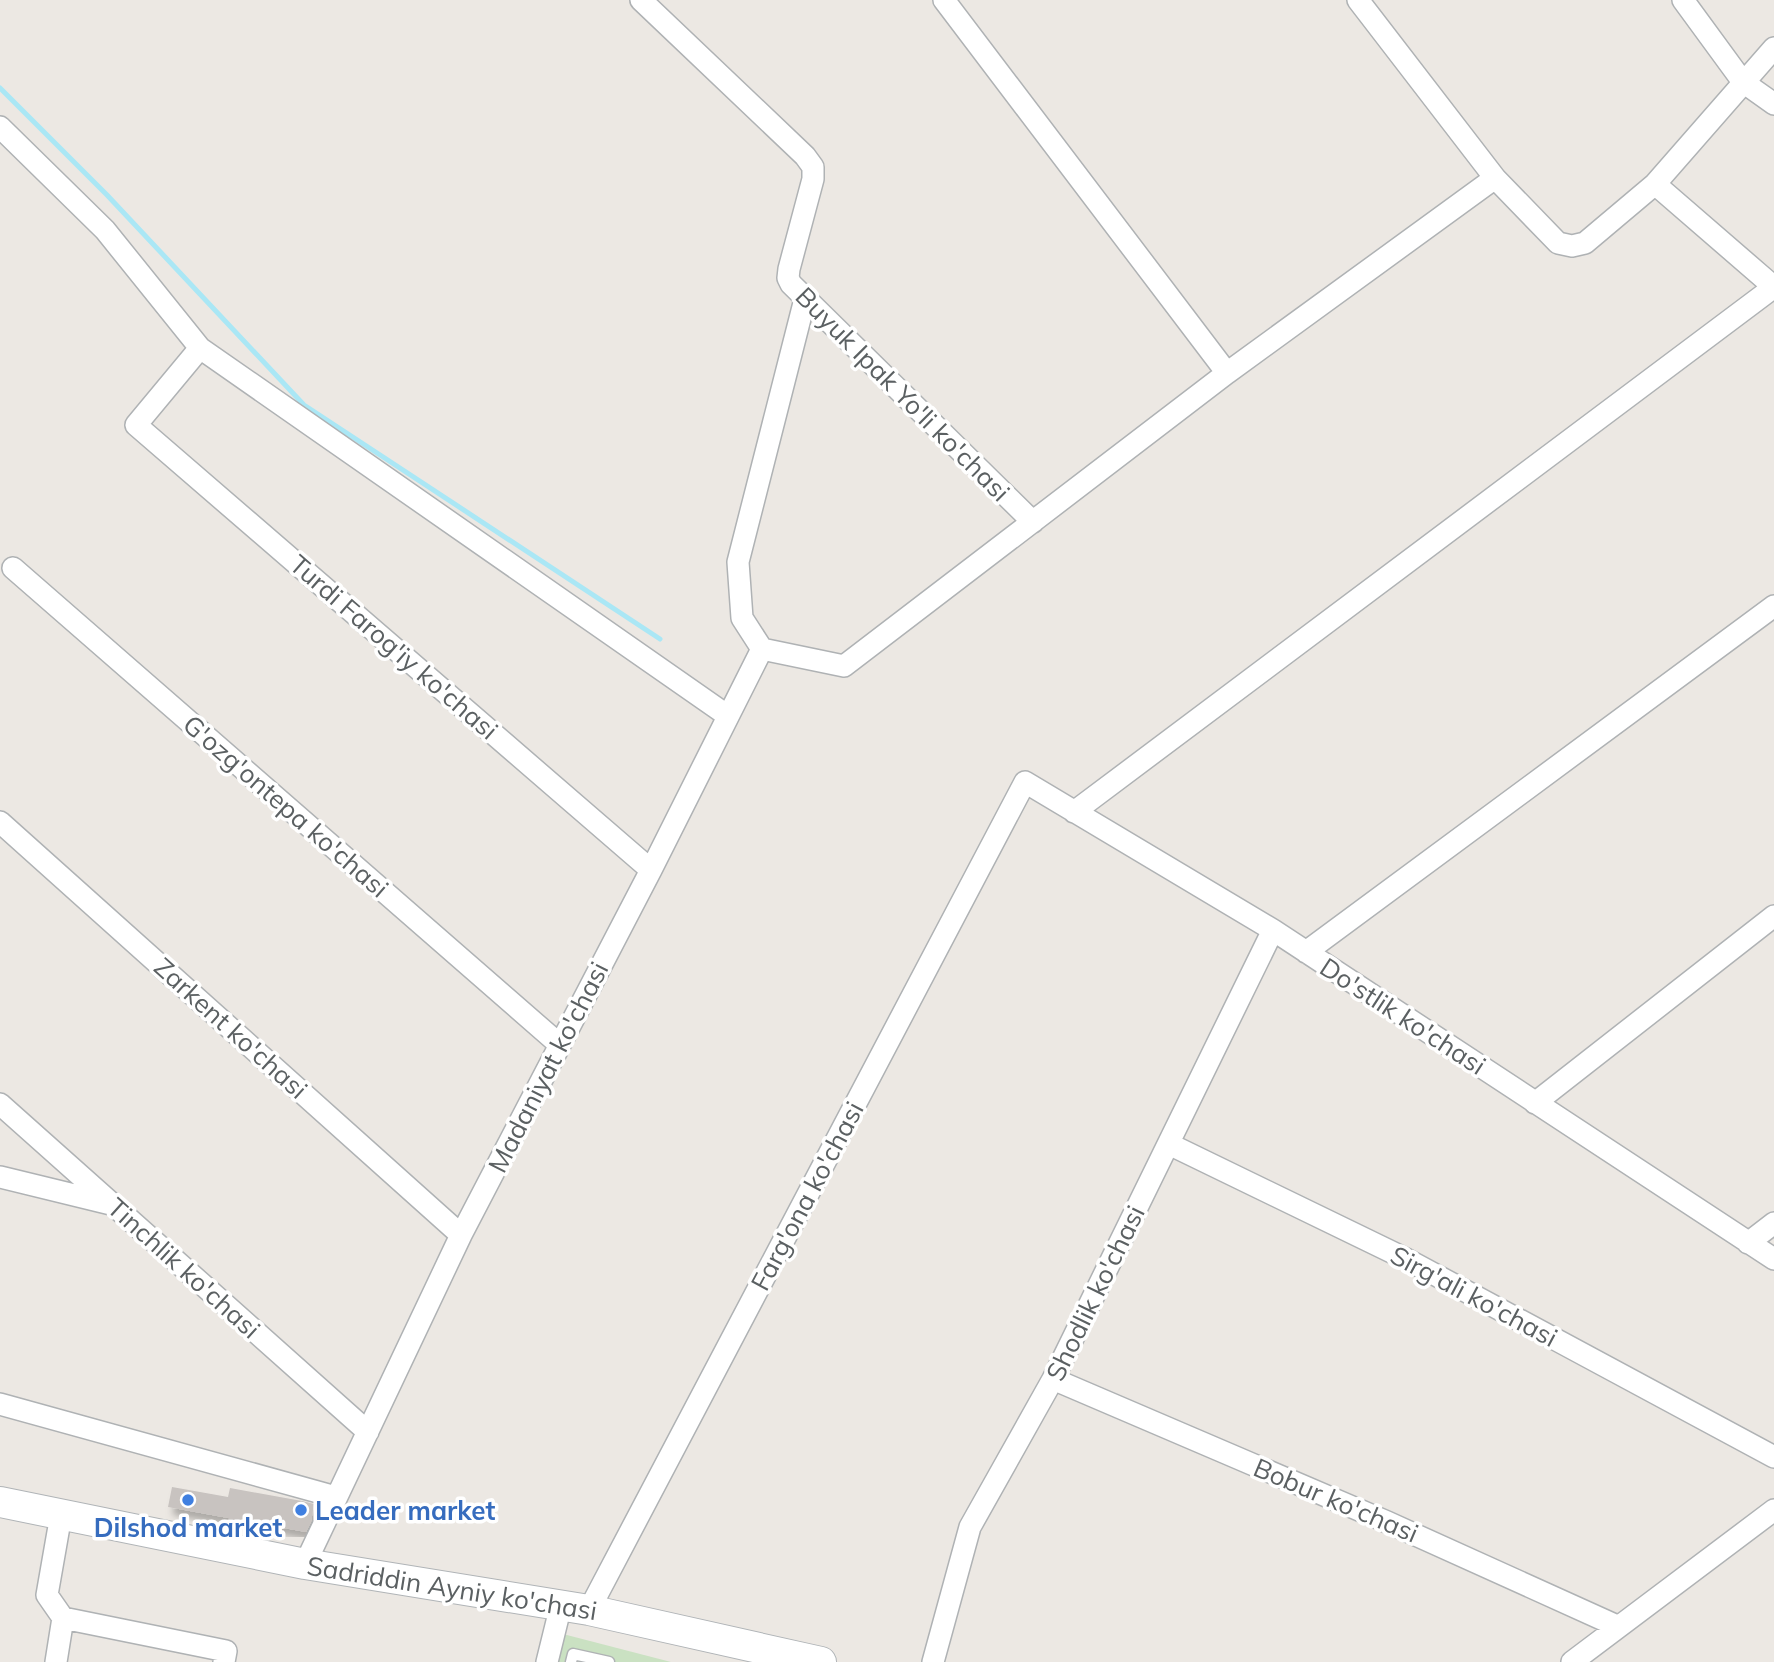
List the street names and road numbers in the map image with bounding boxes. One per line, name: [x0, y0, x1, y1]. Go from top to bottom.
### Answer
street label: Buyuk Ipak Yo'li ko'chasi: [789, 280, 1017, 508]
street label: Turdi Farog'iy ko'chasi: [283, 548, 505, 746]
street label: G'ozg'ontepa ko'chasi: [176, 708, 396, 904]
street label: Zarkent ko'chasi: [147, 950, 315, 1106]
street label: Do'stlik ko'chasi: [1314, 950, 1492, 1082]
street label: Madaniyat ko'chasi: [481, 956, 615, 1178]
street label: Farg'ona ko'chasi: [743, 1096, 871, 1296]
street label: Tinchlik ko'chasi: [101, 1191, 267, 1345]
street label: Shodlik ko'chasi: [1038, 1200, 1152, 1386]
street label: Sirg'ali ko'chasi: [1385, 1238, 1563, 1354]
street label: Bobur ko'chasi: [1249, 1450, 1423, 1550]
street label: Sadriddin Ayniy ko'chasi: [305, 1549, 599, 1627]

